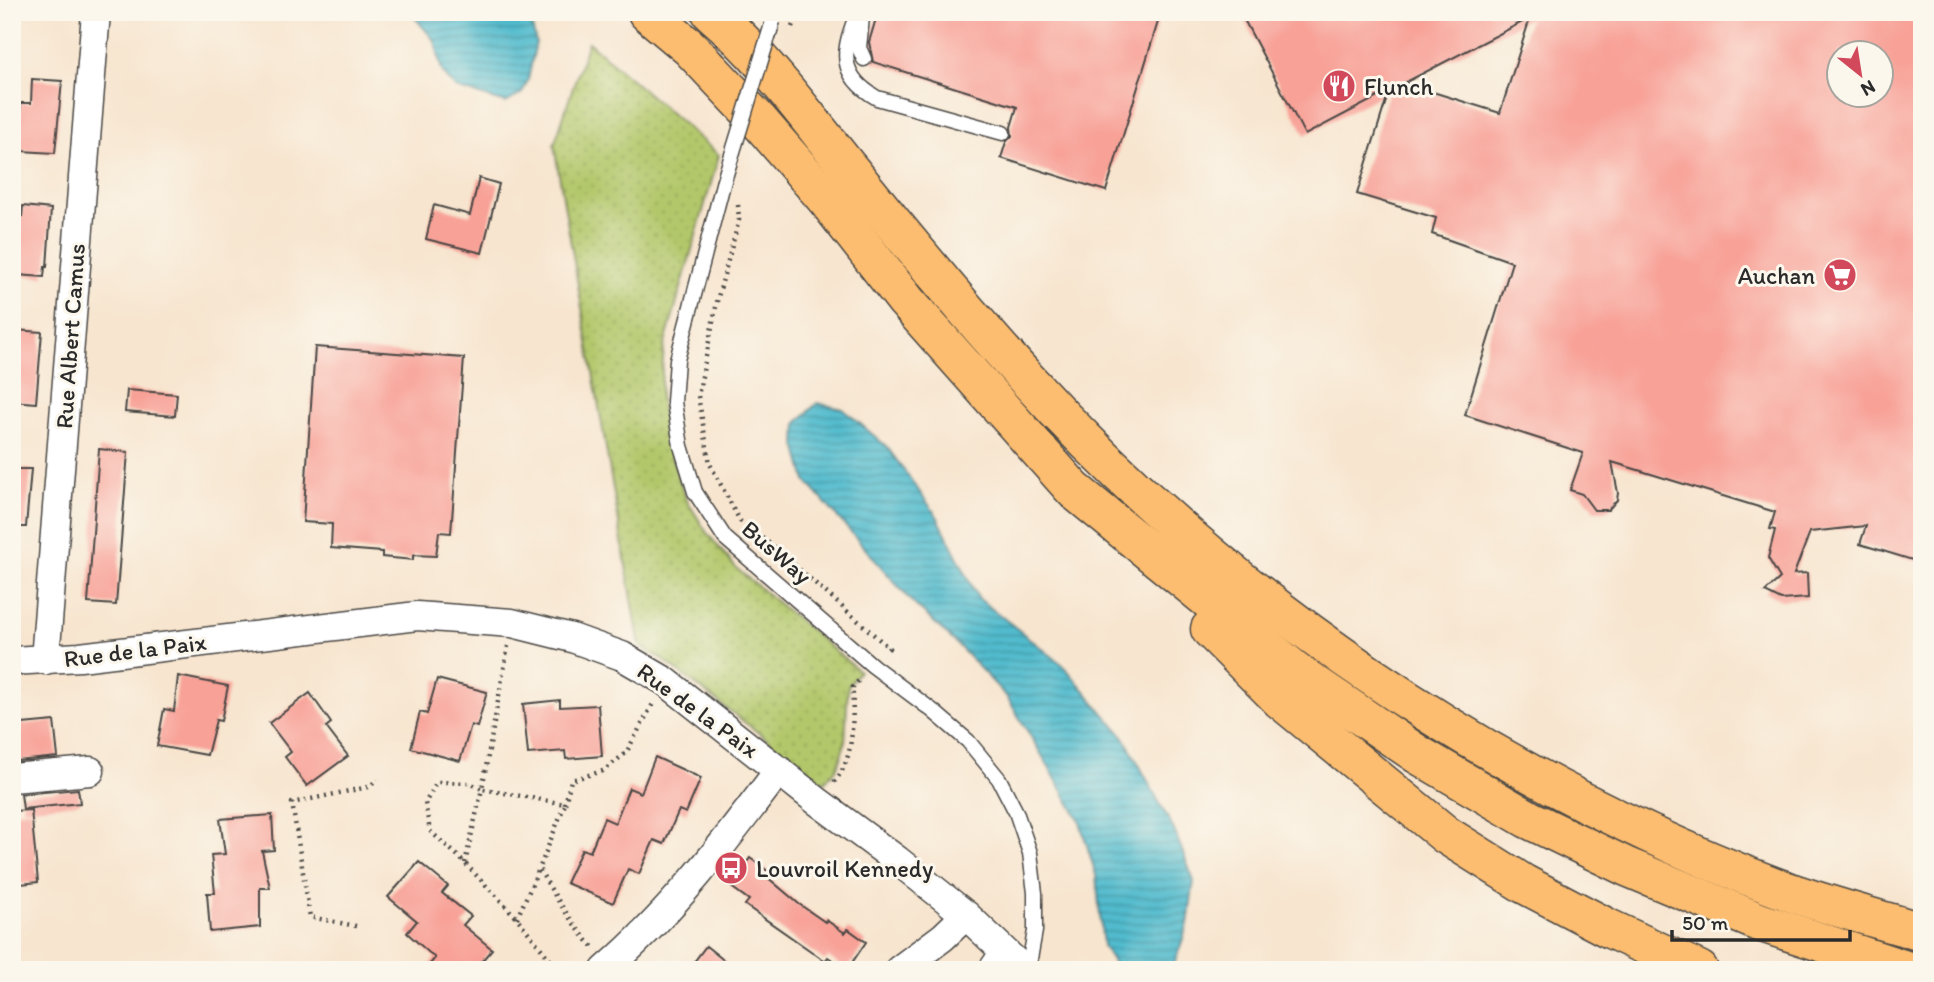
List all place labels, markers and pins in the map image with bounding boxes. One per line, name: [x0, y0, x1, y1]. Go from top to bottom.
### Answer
restaurant icon: Flunch: [1320, 67, 1358, 105]
place label: Flunch: [1364, 72, 1433, 101]
supermarket icon: Auchan: [1821, 256, 1859, 294]
place label: Auchan: [1738, 261, 1815, 290]
bus stop icon: Louvroil Kennedy: [712, 849, 750, 887]
place label: Louvroil Kennedy: [756, 854, 933, 883]

